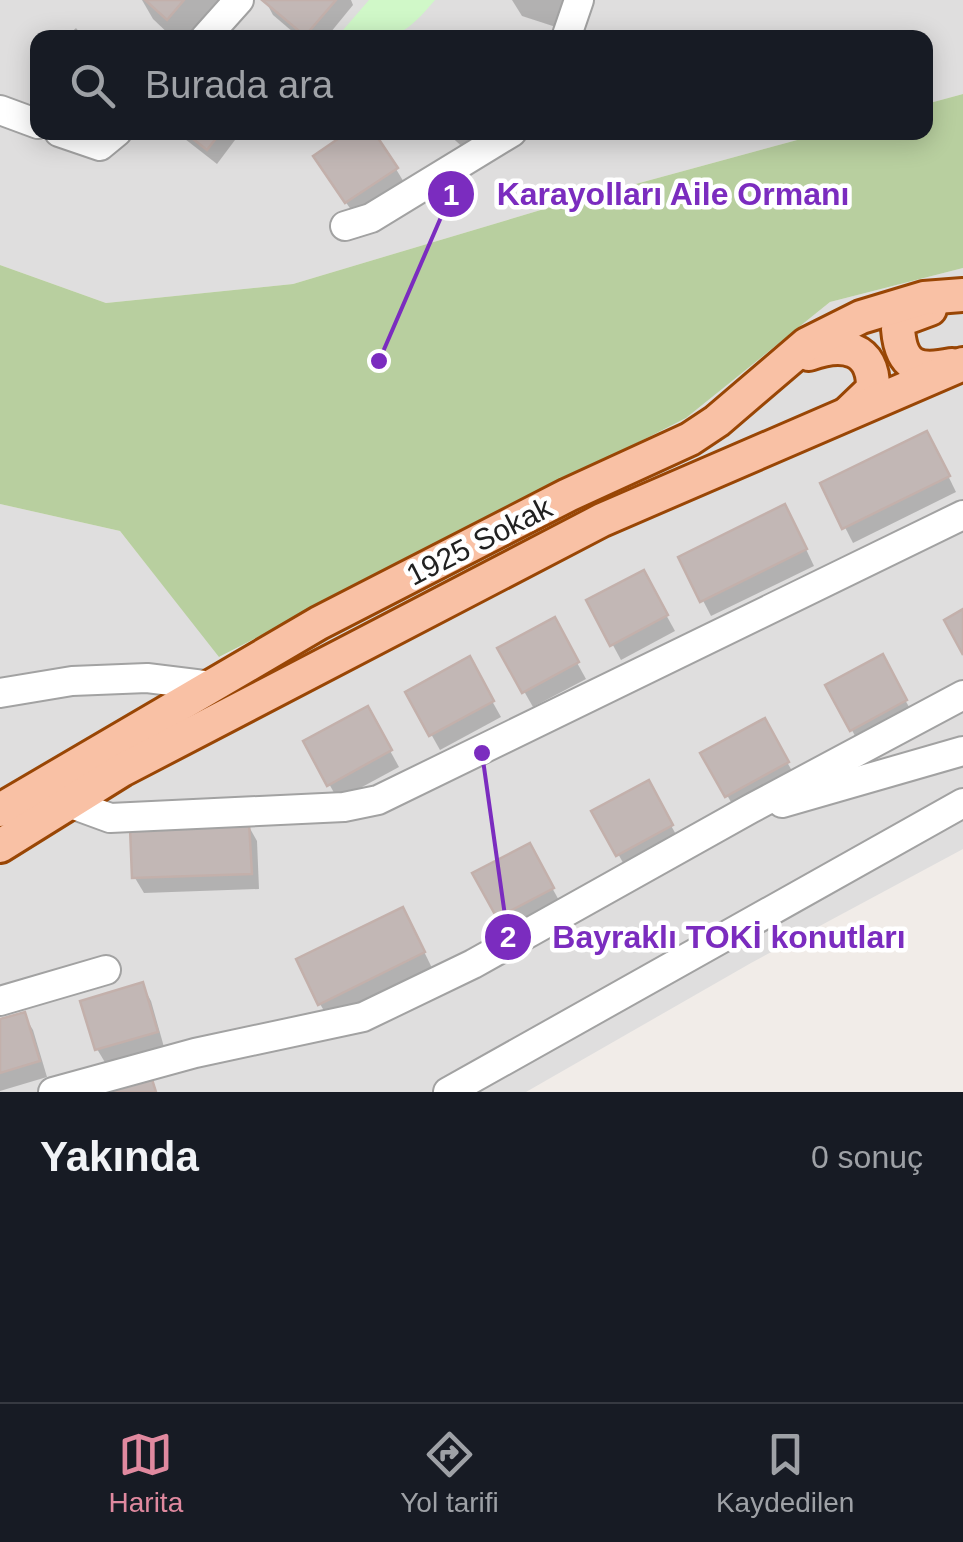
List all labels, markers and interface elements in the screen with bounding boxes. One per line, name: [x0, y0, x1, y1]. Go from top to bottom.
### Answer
search box: [30, 30, 933, 140]
icon: search: [65, 58, 120, 113]
text: Burada ara: [145, 64, 333, 106]
callout: Karayolları Aile Ormanı: [426, 163, 870, 225]
text: Karayolları Aile Ormanı: [497, 176, 849, 212]
text: 1: [443, 178, 459, 211]
street label: 1925 Sokak: [401, 490, 558, 592]
callout: Bayraklı TOKİ konutları: [483, 906, 926, 968]
text: Bayraklı TOKİ konutları: [552, 919, 906, 955]
text: 2: [500, 920, 516, 953]
text: Yakında: [40, 1133, 199, 1180]
text: 0 sonuç: [811, 1139, 923, 1175]
tab: Harita: [109, 1427, 183, 1519]
tab: Yol tarifi: [400, 1427, 499, 1519]
tab: Kaydedilen: [716, 1427, 854, 1519]

